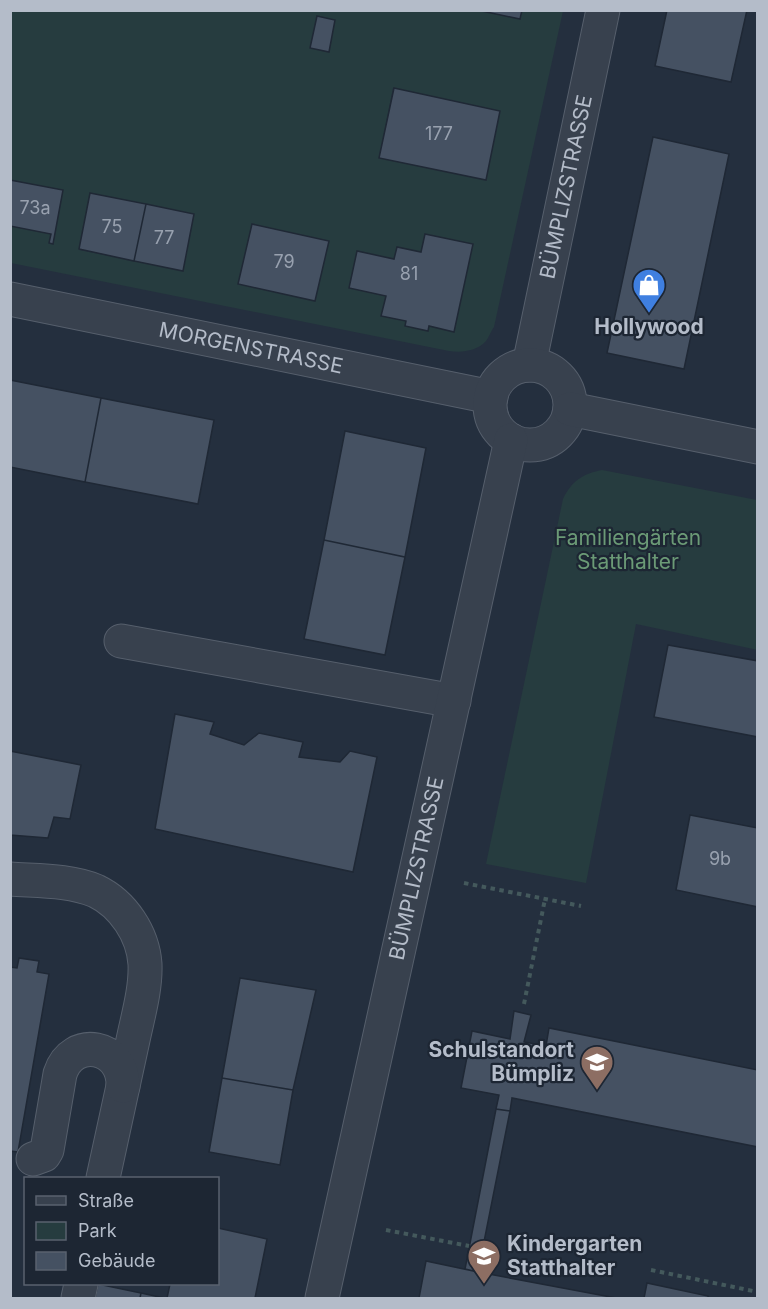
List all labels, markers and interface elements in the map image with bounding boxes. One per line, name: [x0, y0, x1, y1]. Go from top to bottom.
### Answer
street label: BÜMPLIZSTRASSE: [534, 93, 597, 281]
house number: 177: [425, 123, 453, 144]
house number: 73a: [19, 197, 51, 218]
house number: 75: [102, 216, 122, 237]
house number: 77: [154, 227, 174, 248]
house number: 79: [273, 251, 295, 272]
house number: 81: [400, 263, 418, 284]
shop icon: Hollywood: [631, 267, 667, 314]
place label: Hollywood: [594, 314, 704, 339]
street label: MORGENSTRASSE: [157, 317, 345, 379]
park label: Familiengärten Statthalter: [555, 525, 701, 574]
street label: BÜMPLIZSTRASSE: [384, 774, 449, 962]
house number: 9b: [709, 848, 731, 869]
place label: Schulstandort Bümpliz: [428, 1037, 574, 1086]
school or university icon: Schulstandort Bümpliz: [579, 1044, 615, 1091]
legend: [24, 1177, 219, 1285]
text: Straße: [78, 1190, 134, 1211]
text: Park: [78, 1220, 117, 1241]
place label: Kindergarten Statthalter: [507, 1231, 642, 1280]
school or university icon: Kindergarten Statthalter: [466, 1238, 502, 1285]
text: Gebäude: [78, 1250, 155, 1271]

